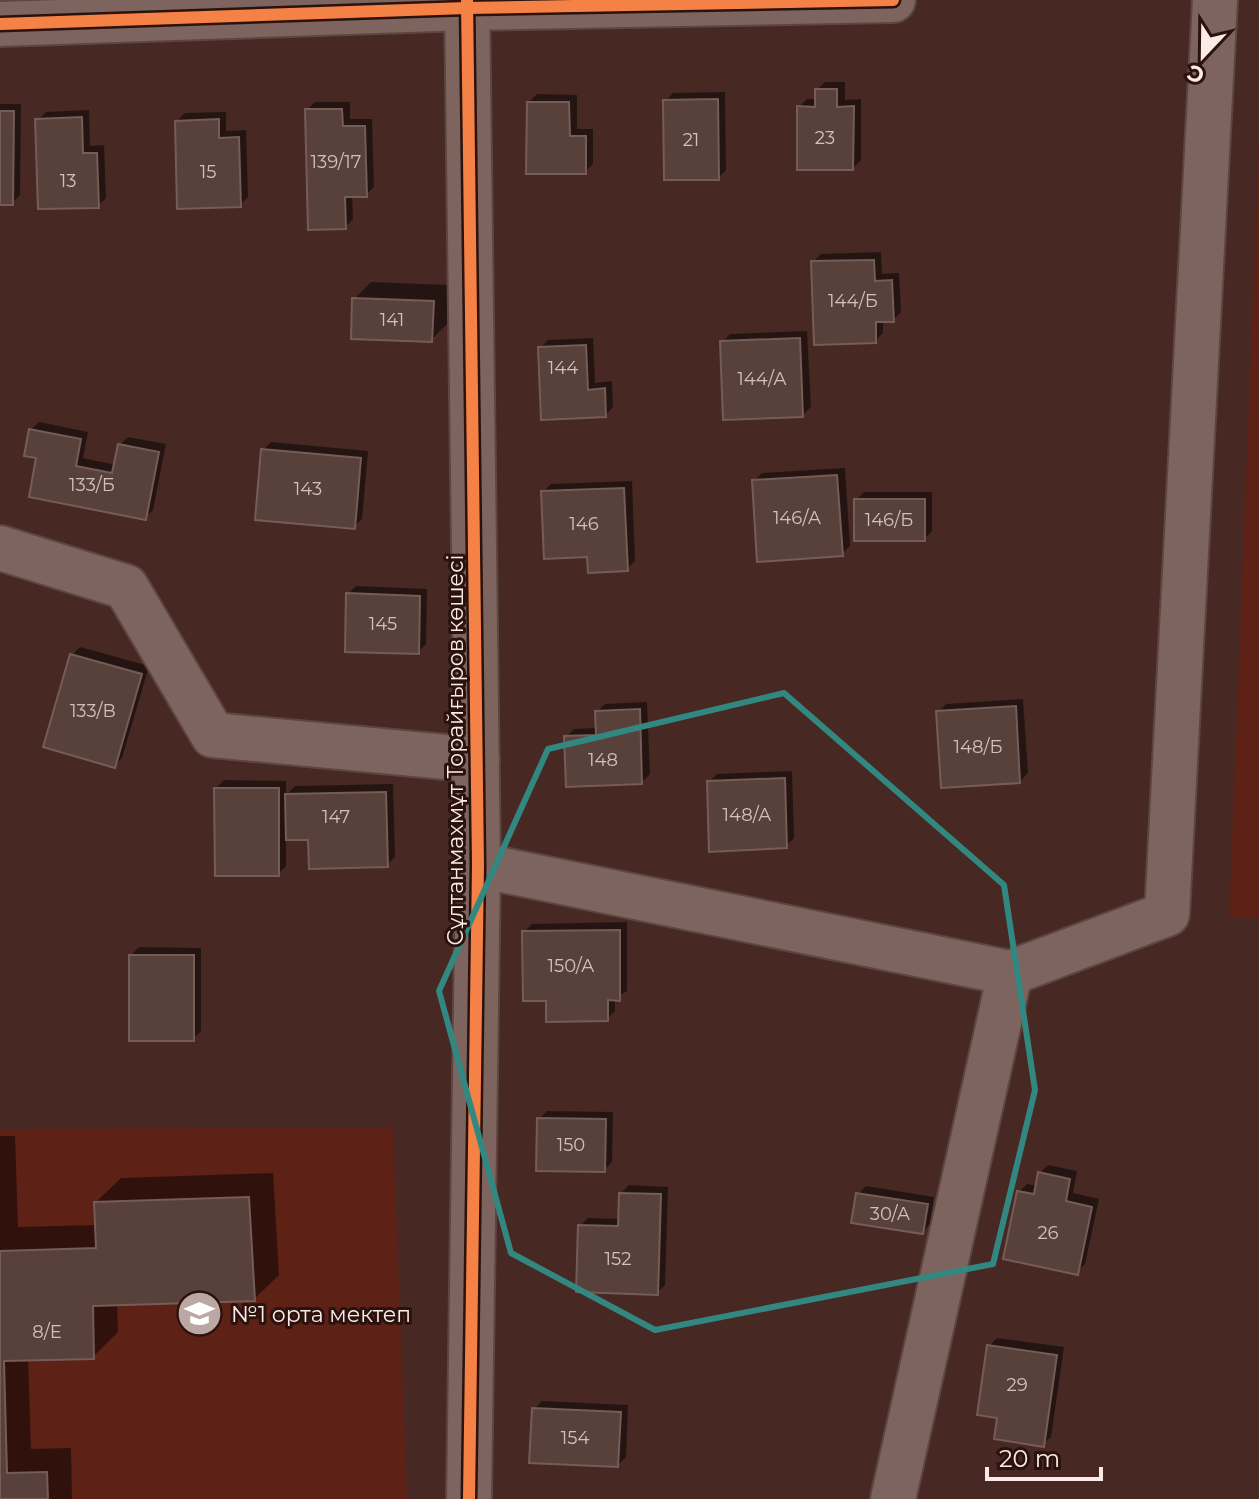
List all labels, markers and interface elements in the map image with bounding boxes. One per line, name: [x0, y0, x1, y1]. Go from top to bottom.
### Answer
north arrow: [1163, 16, 1243, 96]
text: С: [1183, 59, 1208, 90]
house number: 23: [815, 127, 835, 149]
house number: 21: [683, 129, 699, 151]
house number: 139/17: [311, 151, 361, 173]
house number: 15: [200, 161, 216, 183]
house number: 13: [60, 170, 76, 192]
house number: 144/Б: [828, 290, 878, 312]
house number: 141: [380, 309, 404, 331]
house number: 144: [548, 357, 578, 379]
house number: 144/А: [737, 368, 787, 390]
house number: 133/Б: [69, 474, 115, 496]
house number: 143: [294, 478, 322, 500]
house number: 146/А: [773, 507, 822, 529]
house number: 146/Б: [865, 509, 913, 531]
house number: 146: [569, 513, 599, 535]
street label: Сұлтанмахмұт Торайғыров көшесі: [442, 554, 469, 946]
house number: 145: [369, 613, 397, 635]
house number: 133/В: [70, 700, 116, 722]
house number: 148/Б: [953, 736, 1003, 758]
house number: 148: [588, 749, 618, 771]
house number: 148/А: [723, 804, 772, 826]
house number: 147: [322, 806, 350, 828]
house number: 150/А: [548, 955, 595, 977]
house number: 150: [557, 1134, 585, 1156]
house number: 30/А: [870, 1203, 911, 1225]
house number: 26: [1037, 1222, 1059, 1244]
house number: 152: [605, 1248, 631, 1270]
school or university icon: №1 орта мектеп: [176, 1290, 224, 1338]
place label: №1 орта мектеп: [231, 1301, 411, 1328]
house number: 8/Е: [32, 1321, 62, 1343]
house number: 29: [1006, 1374, 1028, 1396]
house number: 154: [561, 1427, 589, 1449]
scale bar: [987, 1431, 1101, 1481]
text: 20 m: [999, 1444, 1060, 1473]

